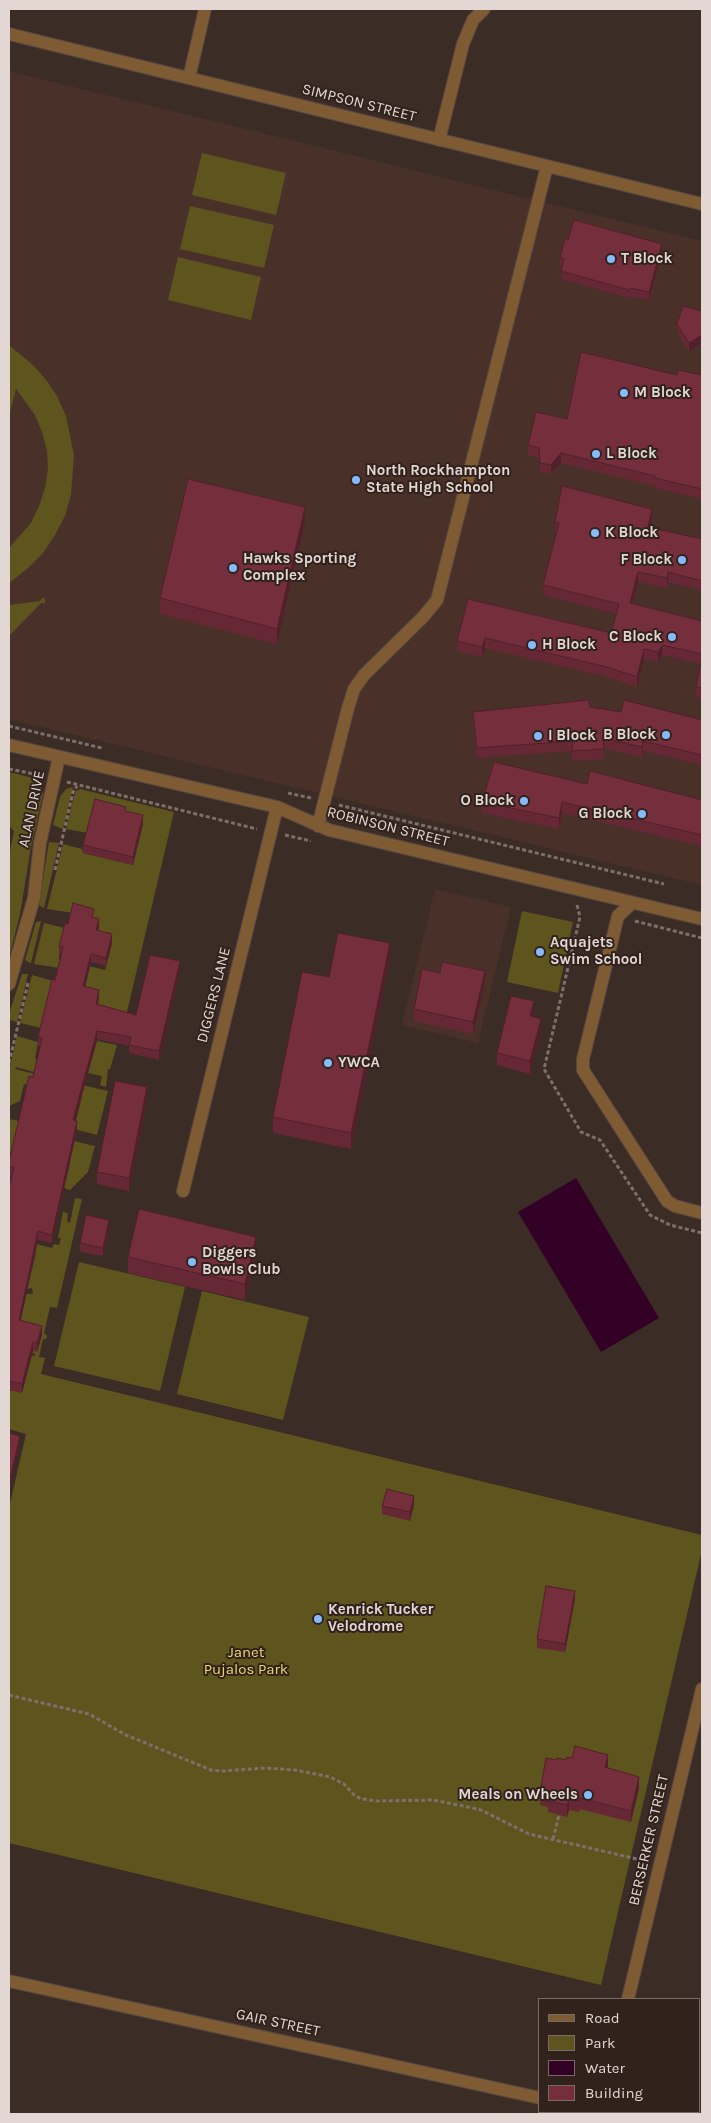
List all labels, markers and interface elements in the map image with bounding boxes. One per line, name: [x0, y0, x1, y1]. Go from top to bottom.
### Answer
street label: SIMPSON STREET: [300, 80, 418, 126]
place label: T Block: [621, 250, 672, 268]
marker: T Block: [605, 253, 617, 265]
place label: M Block: [634, 384, 691, 402]
marker: M Block: [618, 387, 630, 399]
place label: L Block: [606, 445, 657, 463]
marker: L Block: [590, 448, 602, 460]
place label: North Rockhampton State High School: [366, 462, 510, 497]
marker: North Rockhampton State High School: [350, 474, 362, 486]
place label: K Block: [605, 524, 658, 542]
marker: K Block: [589, 527, 601, 539]
place label: Hawks Sporting Complex: [243, 550, 356, 585]
place label: F Block: [620, 551, 672, 569]
marker: F Block: [676, 554, 688, 566]
marker: Hawks Sporting Complex: [227, 562, 239, 574]
place label: C Block: [609, 628, 662, 646]
marker: C Block: [666, 631, 678, 643]
place label: H Block: [542, 636, 596, 654]
marker: H Block: [526, 639, 538, 651]
place label: B Block: [603, 726, 656, 744]
place label: I Block: [548, 727, 596, 745]
marker: B Block: [660, 729, 672, 741]
marker: I Block: [532, 730, 544, 742]
street label: ALAN DRIVE: [15, 769, 49, 849]
place label: O Block: [460, 792, 514, 810]
marker: O Block: [518, 795, 530, 807]
street label: ROBINSON STREET: [325, 803, 451, 851]
place label: G Block: [578, 805, 632, 823]
marker: G Block: [636, 808, 648, 820]
place label: Aquajets Swim School: [550, 934, 642, 969]
street label: DIGGERS LANE: [193, 945, 235, 1045]
marker: Aquajets Swim School: [534, 946, 546, 958]
place label: YWCA: [338, 1054, 380, 1072]
marker: YWCA: [322, 1057, 334, 1069]
place label: Diggers Bowls Club: [202, 1244, 281, 1279]
marker: Diggers Bowls Club: [186, 1256, 198, 1268]
place label: Kenrick Tucker Velodrome: [328, 1601, 433, 1636]
marker: Kenrick Tucker Velodrome: [312, 1613, 324, 1625]
park label: Janet Pujalos Park: [204, 1644, 288, 1679]
street label: BERSERKER STREET: [625, 1773, 673, 1907]
place label: Meals on Wheels: [458, 1786, 578, 1804]
marker: Meals on Wheels: [582, 1789, 594, 1801]
legend: [538, 1998, 701, 2113]
street label: GAIR STREET: [234, 2005, 322, 2041]
text: Road: [585, 2009, 620, 2027]
text: Park: [585, 2034, 615, 2052]
text: Water: [585, 2059, 625, 2077]
text: Building: [585, 2084, 643, 2102]

